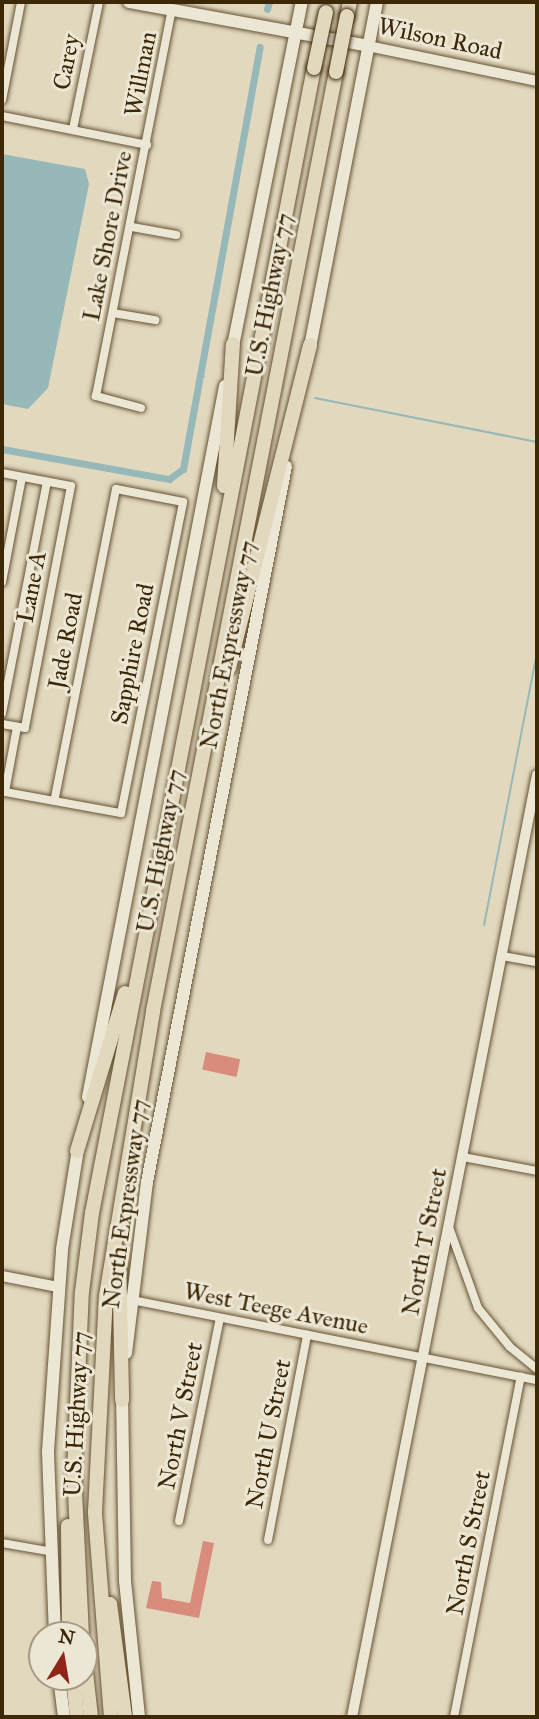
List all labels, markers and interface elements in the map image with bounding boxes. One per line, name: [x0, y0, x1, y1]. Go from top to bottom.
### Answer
street label: Wilson Road: [375, 12, 505, 66]
street label: Willman: [119, 29, 163, 119]
street label: Carey: [47, 32, 87, 92]
street label: Lake Shore Drive: [77, 148, 139, 324]
street label: U.S. Highway 77: [240, 211, 300, 379]
street label: North Expressway 77: [195, 538, 263, 752]
street label: Lane A: [11, 549, 53, 625]
street label: Sapphire Road: [105, 581, 161, 727]
street label: Jade Road: [43, 590, 89, 692]
street label: U.S. Highway 77: [131, 767, 191, 935]
street label: North Expressway 77: [97, 1097, 155, 1311]
street label: North T Street: [397, 1166, 453, 1318]
street label: West Teege Avenue: [181, 1277, 371, 1341]
street label: U.S. Highway 77: [58, 1330, 96, 1498]
street label: North V Street: [153, 1340, 209, 1492]
street label: North U Street: [240, 1357, 298, 1511]
street label: North S Street: [441, 1468, 497, 1618]
north arrow: [28, 1621, 98, 1691]
text: N: [57, 1624, 77, 1650]

